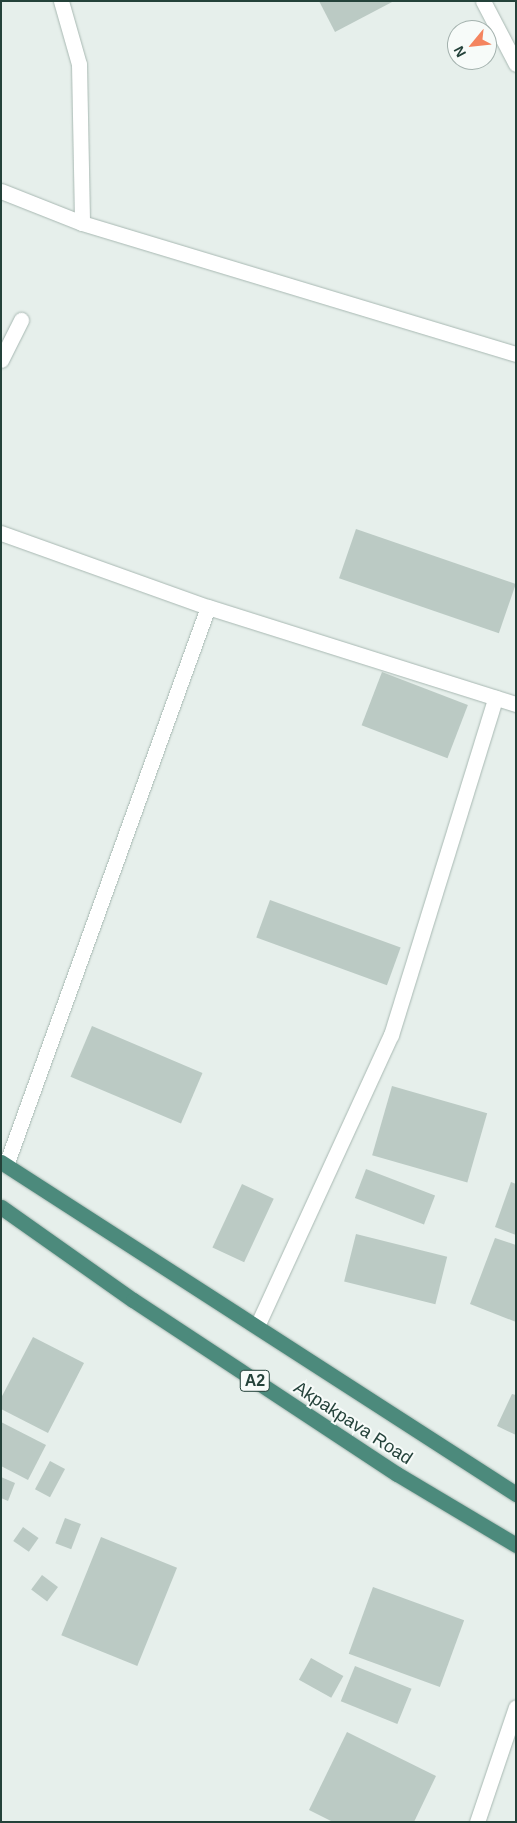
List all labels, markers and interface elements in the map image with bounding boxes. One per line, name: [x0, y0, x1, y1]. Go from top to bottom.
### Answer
north arrow: [447, 20, 497, 70]
text: N: [450, 43, 469, 60]
road number: A2: [239, 1368, 271, 1394]
street label: Akpakpava Road: [290, 1377, 416, 1469]

